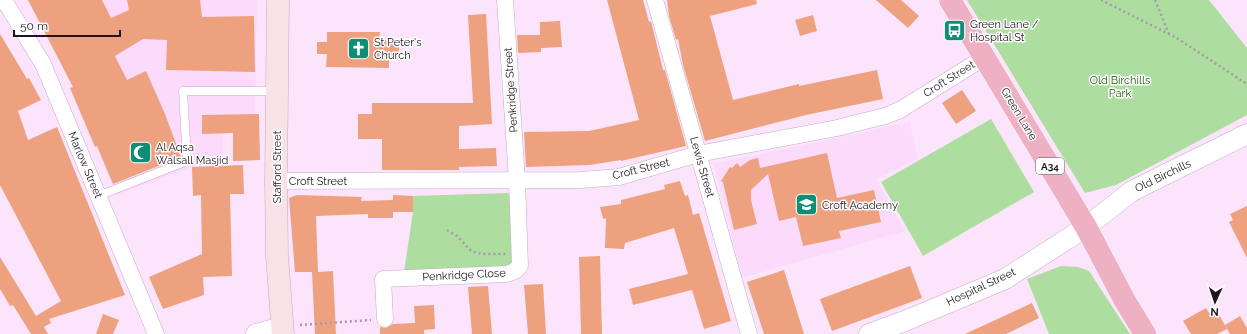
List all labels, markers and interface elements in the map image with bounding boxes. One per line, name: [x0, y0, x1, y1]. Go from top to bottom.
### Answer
scale bar: [14, 12, 120, 38]
bus stop icon: Green Lane / Hospital St: [941, 17, 967, 43]
place label: Green Lane / Hospital St: [970, 18, 1039, 44]
text: 50 m: [20, 19, 48, 33]
church icon: St Peter's Church: [345, 35, 371, 61]
place label: St Peter's Church: [374, 36, 422, 62]
street label: Penkridge Street: [502, 47, 520, 133]
street label: Croft Street: [921, 58, 977, 100]
park label: Old Birchills Park: [1090, 74, 1150, 100]
street label: Green Lane: [998, 85, 1040, 143]
street label: Marlow Street: [65, 130, 105, 200]
street label: Stafford Street: [271, 130, 284, 203]
street label: Lewis Street: [687, 135, 717, 199]
mosque icon: Al Aqsa Walsall Masjid: [127, 140, 153, 166]
place label: Al Aqsa Walsall Masjid: [156, 141, 228, 167]
street label: Croft Street: [611, 156, 671, 182]
street label: Old Birchills: [1133, 157, 1193, 195]
road number: A34: [1036, 158, 1064, 174]
street label: Croft Street: [289, 175, 347, 188]
school or university icon: Croft Academy: [794, 192, 820, 218]
place label: Croft Academy: [822, 199, 898, 212]
street label: Hospital Street: [944, 265, 1018, 309]
street label: Penkridge Close: [422, 266, 507, 284]
north arrow: [1195, 282, 1235, 322]
text: N: [1210, 305, 1219, 318]

